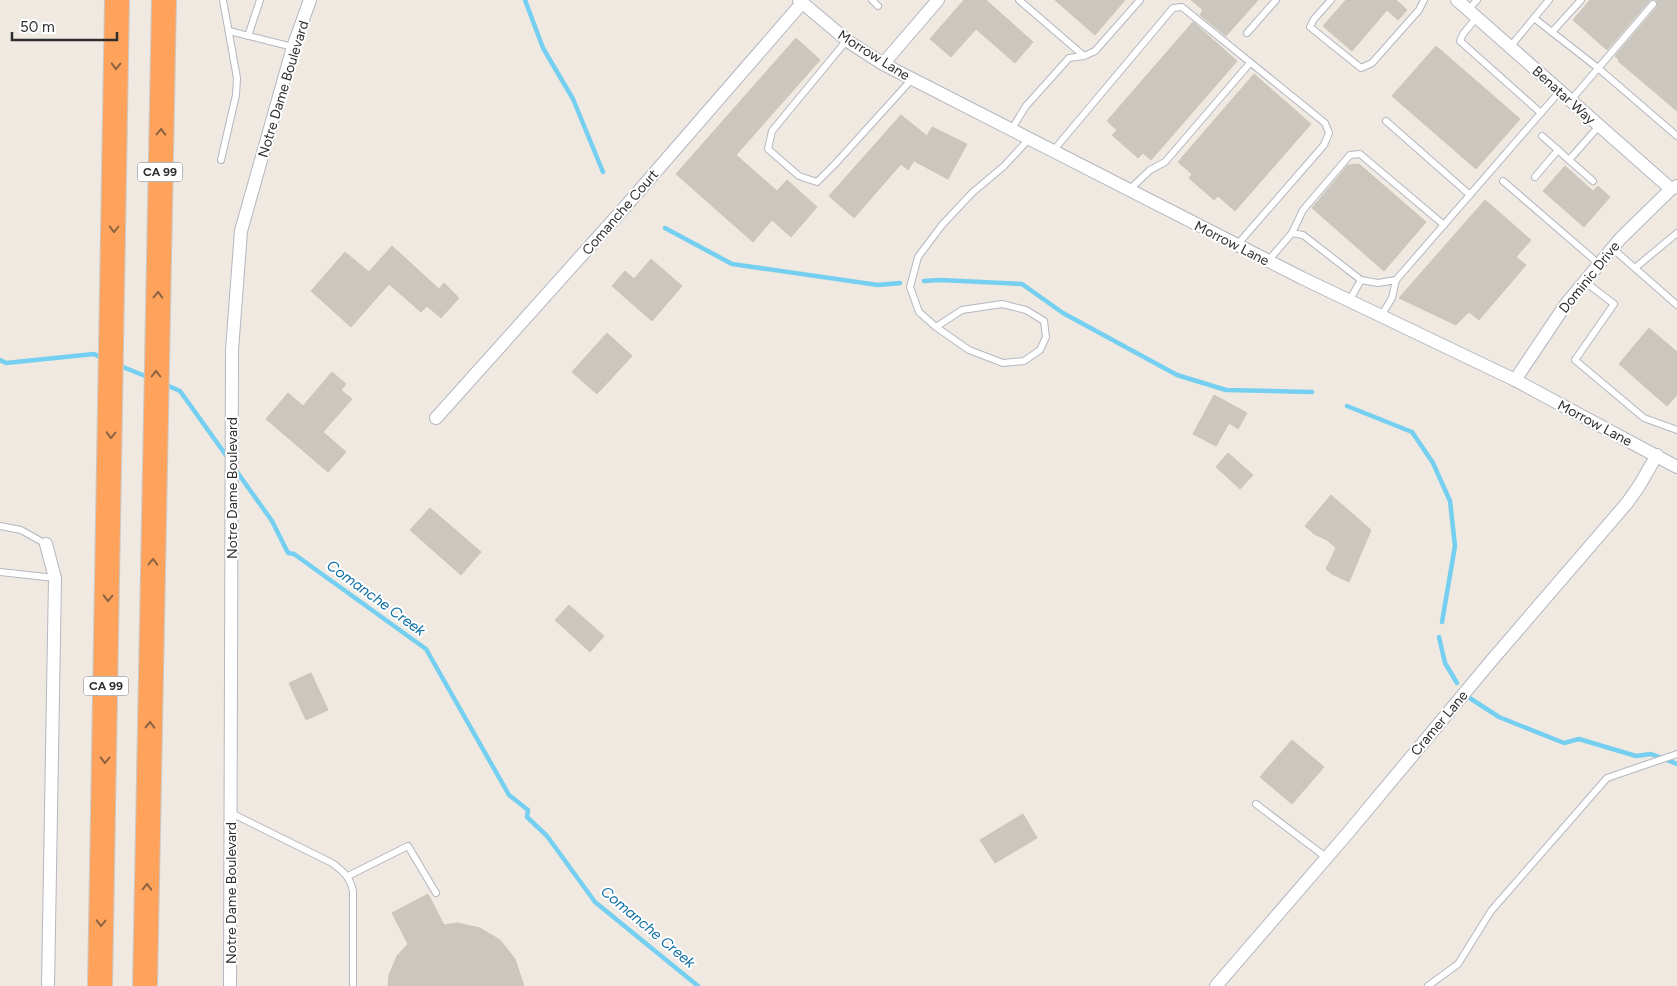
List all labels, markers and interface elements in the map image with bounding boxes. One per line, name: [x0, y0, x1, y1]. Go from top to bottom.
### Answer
scale bar: [12, 10, 118, 42]
text: 50 m: [20, 18, 55, 36]
street label: Notre Dame Boulevard: [255, 19, 312, 160]
street label: Morrow Lane: [835, 27, 913, 84]
one-way arrow: [111, 62, 121, 70]
street label: Benatar Way: [1529, 63, 1599, 129]
one-way arrow: [156, 128, 166, 136]
road number: CA 99: [138, 162, 182, 182]
street label: Comanche Court: [579, 166, 662, 259]
street label: Morrow Lane: [1192, 217, 1272, 270]
one-way arrow: [109, 225, 119, 233]
street label: Dominic Drive: [1555, 238, 1624, 317]
one-way arrow: [152, 290, 163, 298]
one-way arrow: [151, 370, 161, 378]
street label: Morrow Lane: [1555, 397, 1635, 450]
street label: Notre Dame Boulevard: [224, 417, 241, 559]
one-way arrow: [105, 432, 116, 440]
water label: Comanche Creek: [323, 556, 429, 640]
one-way arrow: [148, 558, 158, 566]
one-way arrow: [102, 594, 113, 602]
road number: CA 99: [84, 676, 128, 696]
street label: Cramer Lane: [1407, 687, 1472, 759]
one-way arrow: [145, 720, 155, 728]
one-way arrow: [99, 757, 110, 765]
street label: Notre Dame Boulevard: [223, 822, 240, 964]
water label: Comanche Creek: [597, 882, 699, 972]
one-way arrow: [141, 883, 152, 891]
one-way arrow: [96, 919, 107, 927]

